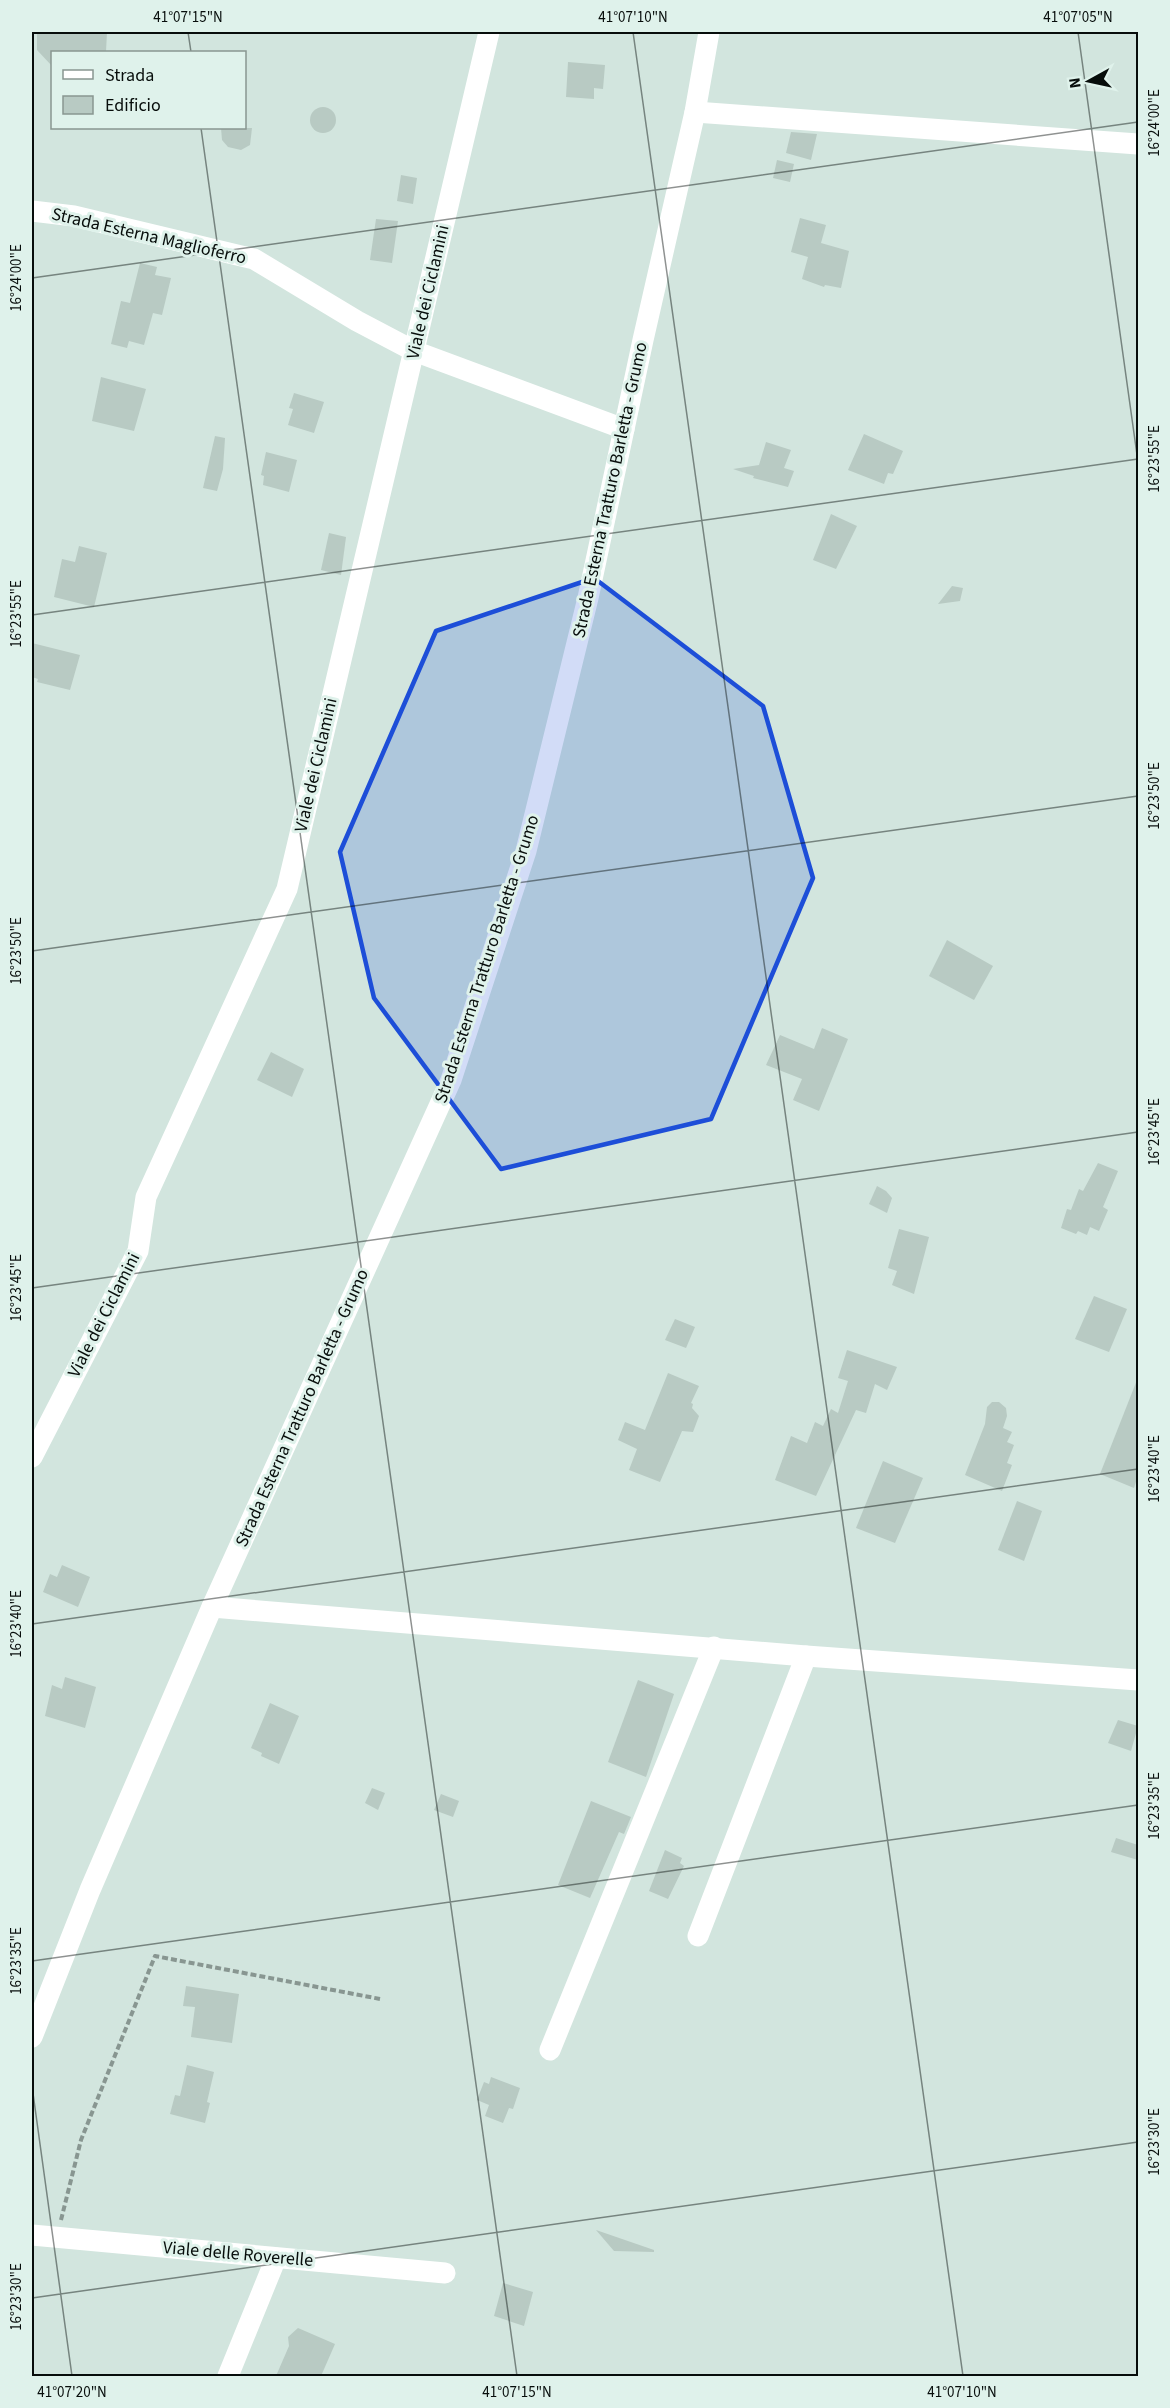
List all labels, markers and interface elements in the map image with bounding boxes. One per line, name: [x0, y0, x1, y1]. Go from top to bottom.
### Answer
text: 41°07'15"N: [153, 7, 223, 28]
text: 41°07'10"N: [598, 7, 668, 28]
text: 41°07'05"N: [1043, 7, 1113, 28]
legend: [51, 51, 246, 129]
north arrow: [1059, 51, 1119, 111]
text: Strada: [105, 63, 154, 88]
text: N: [1064, 76, 1087, 90]
text: 16°24'00"E: [1144, 89, 1165, 157]
text: Edificio: [105, 93, 161, 118]
street label: Strada Esterna Maglioferro: [49, 201, 249, 271]
street label: Viale dei Ciclamini: [400, 222, 456, 362]
text: 16°24'00"E: [6, 244, 27, 312]
street label: Strada Esterna Tratturo Barletta - Grumo: [566, 340, 654, 640]
text: 16°23'55"E: [1144, 425, 1165, 493]
text: 16°23'55"E: [6, 580, 27, 648]
street label: Viale dei Ciclamini: [288, 695, 344, 835]
text: 16°23'50"E: [1144, 762, 1165, 830]
street label: Strada Esterna Tratturo Barletta - Grumo: [428, 812, 546, 1106]
text: 16°23'50"E: [6, 917, 27, 985]
text: 16°23'45"E: [1144, 1098, 1165, 1166]
street label: Viale dei Ciclamini: [62, 1248, 146, 1382]
text: 16°23'45"E: [6, 1254, 27, 1322]
street label: Strada Esterna Tratturo Barletta - Grumo: [229, 1265, 375, 1551]
text: 16°23'40"E: [1144, 1435, 1165, 1503]
text: 16°23'40"E: [6, 1590, 27, 1658]
text: 16°23'35"E: [1144, 1772, 1165, 1840]
text: 16°23'35"E: [6, 1927, 27, 1995]
text: 16°23'30"E: [1144, 2108, 1165, 2176]
street label: Viale delle Roverelle: [162, 2235, 314, 2273]
text: 16°23'30"E: [6, 2263, 27, 2331]
text: 41°07'20"N: [37, 2382, 107, 2403]
text: 41°07'15"N: [482, 2382, 552, 2403]
text: 41°07'10"N: [927, 2382, 997, 2403]

